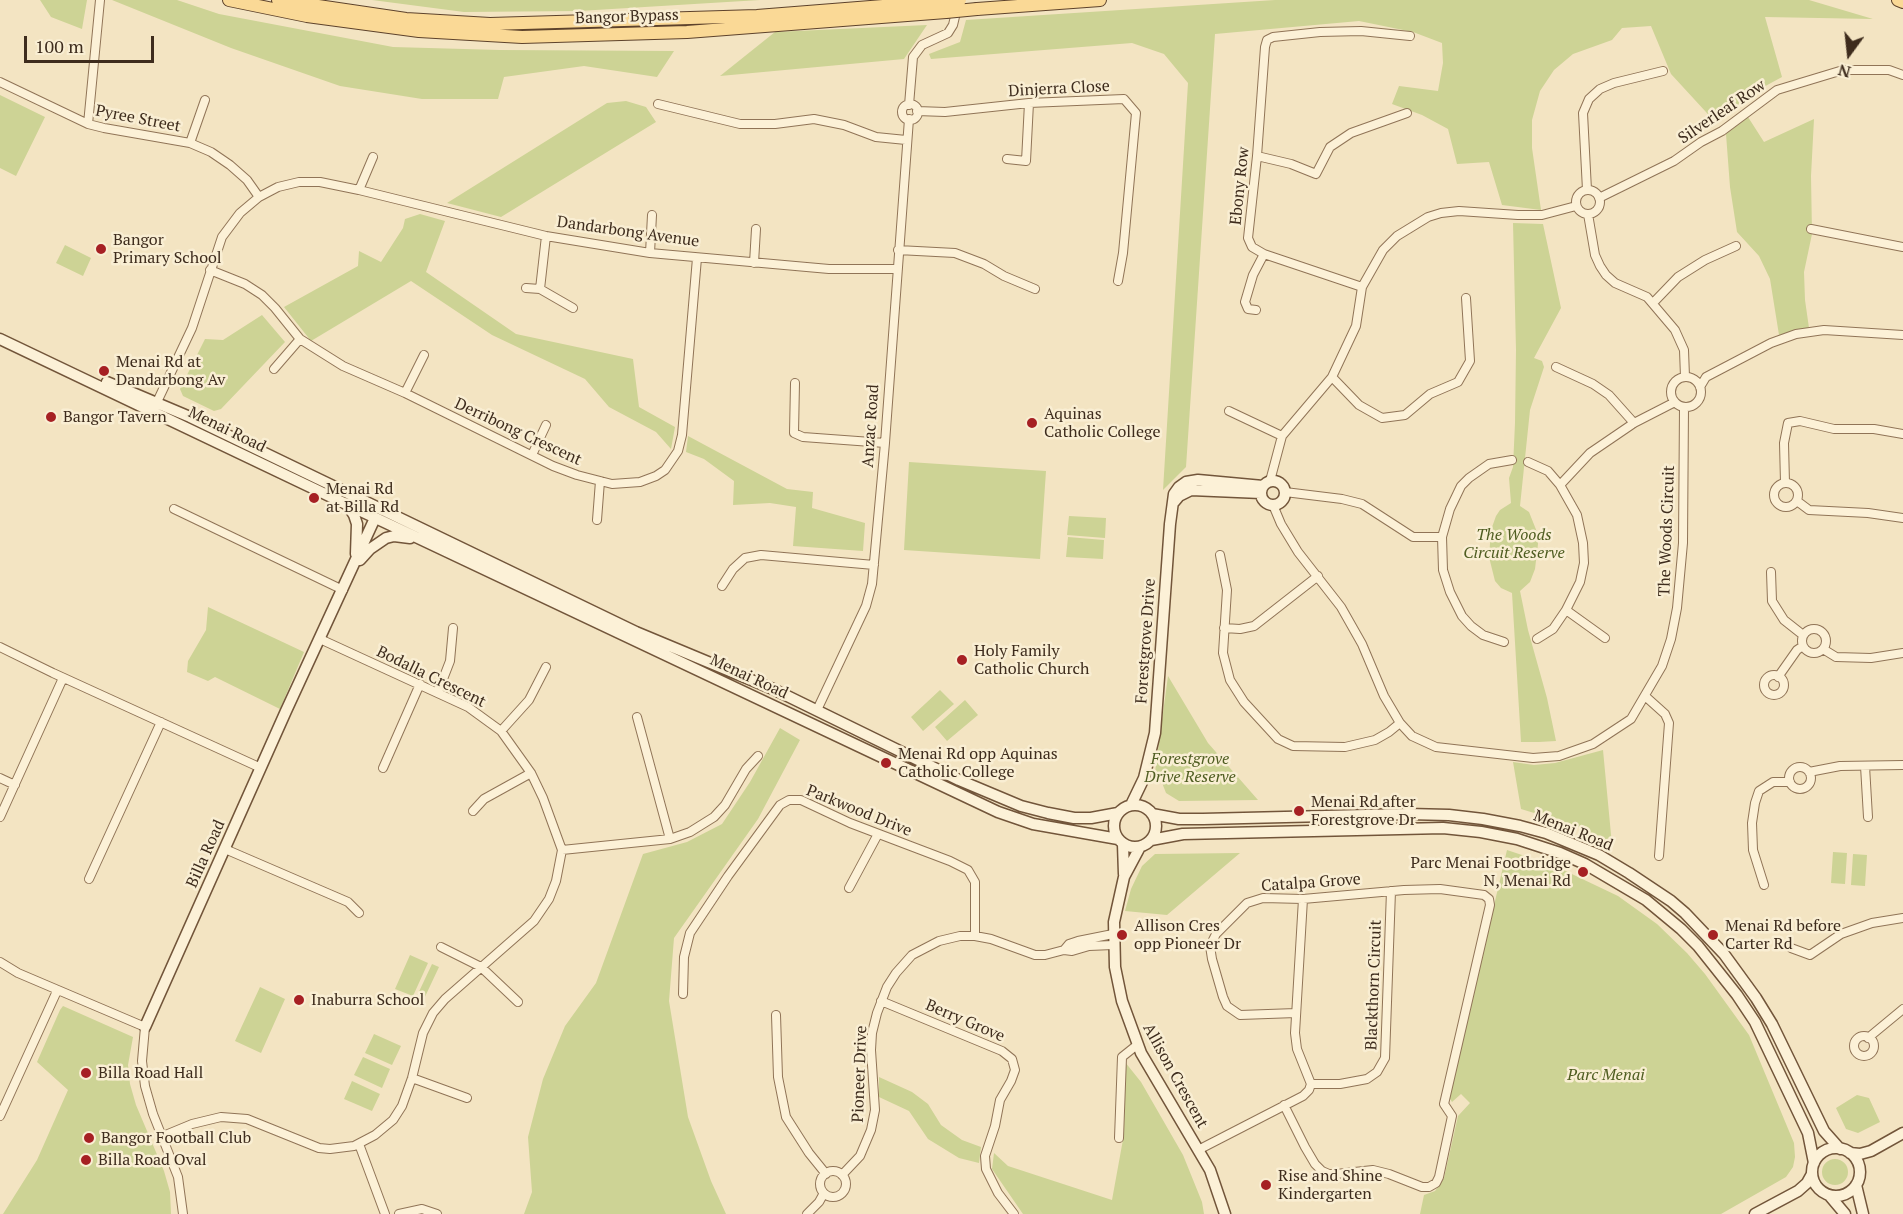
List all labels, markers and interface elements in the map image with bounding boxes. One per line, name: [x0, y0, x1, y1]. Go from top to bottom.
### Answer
street label: Bangor Bypass: [575, 6, 679, 28]
scale bar: [27, 24, 158, 62]
north arrow: [1819, 24, 1879, 84]
text: 100 m: [35, 34, 84, 58]
text: N: [1836, 59, 1853, 84]
street label: Silverleaf Row: [1675, 76, 1769, 148]
street label: Dinjerra Close: [1008, 77, 1110, 101]
street label: Pyree Street: [94, 101, 182, 137]
street label: Ebony Row: [1226, 146, 1254, 226]
street label: Dandarbong Avenue: [555, 212, 701, 252]
place label: Bangor Primary School: [113, 230, 222, 268]
marker: Bangor Primary School: [94, 242, 108, 256]
place label: Menai Rd at Dandarbong Av: [116, 352, 225, 390]
marker: Menai Rd at Dandarbong Av: [97, 364, 111, 378]
street label: Anzac Road: [859, 384, 883, 468]
street label: Derribong Crescent: [451, 394, 585, 470]
street label: Menai Road: [185, 403, 269, 457]
place label: Aquinas Catholic College: [1044, 404, 1160, 442]
place label: Bangor Tavern: [63, 407, 167, 427]
marker: Bangor Tavern: [44, 410, 58, 424]
marker: Aquinas Catholic College: [1025, 416, 1039, 430]
street label: The Woods Circuit: [1655, 465, 1679, 597]
place label: Menai Rd at Billa Rd: [326, 479, 399, 517]
marker: Menai Rd at Billa Rd: [307, 491, 321, 505]
park label: The Woods Circuit Reserve: [1463, 525, 1565, 563]
street label: Forestgrove Drive: [1132, 578, 1160, 704]
place label: Holy Family Catholic Church: [974, 641, 1089, 679]
street label: Bodalla Crescent: [373, 642, 489, 712]
street label: Menai Road: [707, 651, 791, 703]
marker: Holy Family Catholic Church: [955, 653, 969, 667]
place label: Menai Rd opp Aquinas Catholic College: [898, 744, 1058, 782]
park label: Forestgrove Drive Reserve: [1144, 749, 1236, 787]
marker: Menai Rd opp Aquinas Catholic College: [879, 756, 893, 770]
street label: Parkwood Drive: [803, 781, 915, 841]
place label: Menai Rd after Forestgrove Dr: [1311, 792, 1416, 830]
marker: Menai Rd after Forestgrove Dr: [1292, 804, 1306, 818]
street label: Menai Road: [1531, 806, 1615, 856]
street label: Billa Road: [183, 817, 229, 891]
place label: Parc Menai Footbridge N, Menai Rd: [1411, 853, 1571, 891]
marker: Parc Menai Footbridge N, Menai Rd: [1576, 865, 1590, 879]
street label: Catalpa Grove: [1261, 870, 1361, 896]
place label: Allison Cres opp Pioneer Dr: [1134, 916, 1241, 954]
place label: Menai Rd before Carter Rd: [1725, 916, 1841, 954]
street label: Blackthorn Circuit: [1362, 919, 1386, 1051]
marker: Allison Cres opp Pioneer Dr: [1115, 928, 1129, 942]
marker: Menai Rd before Carter Rd: [1706, 928, 1720, 942]
place label: Inaburra School: [311, 990, 424, 1010]
marker: Inaburra School: [292, 993, 306, 1007]
street label: Berry Grove: [923, 996, 1007, 1046]
street label: Allison Crescent: [1138, 1020, 1212, 1132]
street label: Pioneer Drive: [849, 1025, 871, 1123]
place label: Billa Road Hall: [98, 1063, 203, 1083]
park label: Parc Menai: [1567, 1065, 1645, 1085]
marker: Billa Road Hall: [79, 1066, 93, 1080]
place label: Bangor Football Club: [101, 1128, 251, 1148]
marker: Bangor Football Club: [82, 1131, 96, 1145]
place label: Billa Road Oval: [98, 1150, 207, 1170]
marker: Billa Road Oval: [79, 1153, 93, 1167]
place label: Rise and Shine Kindergarten: [1278, 1166, 1383, 1204]
marker: Rise and Shine Kindergarten: [1259, 1178, 1273, 1192]

